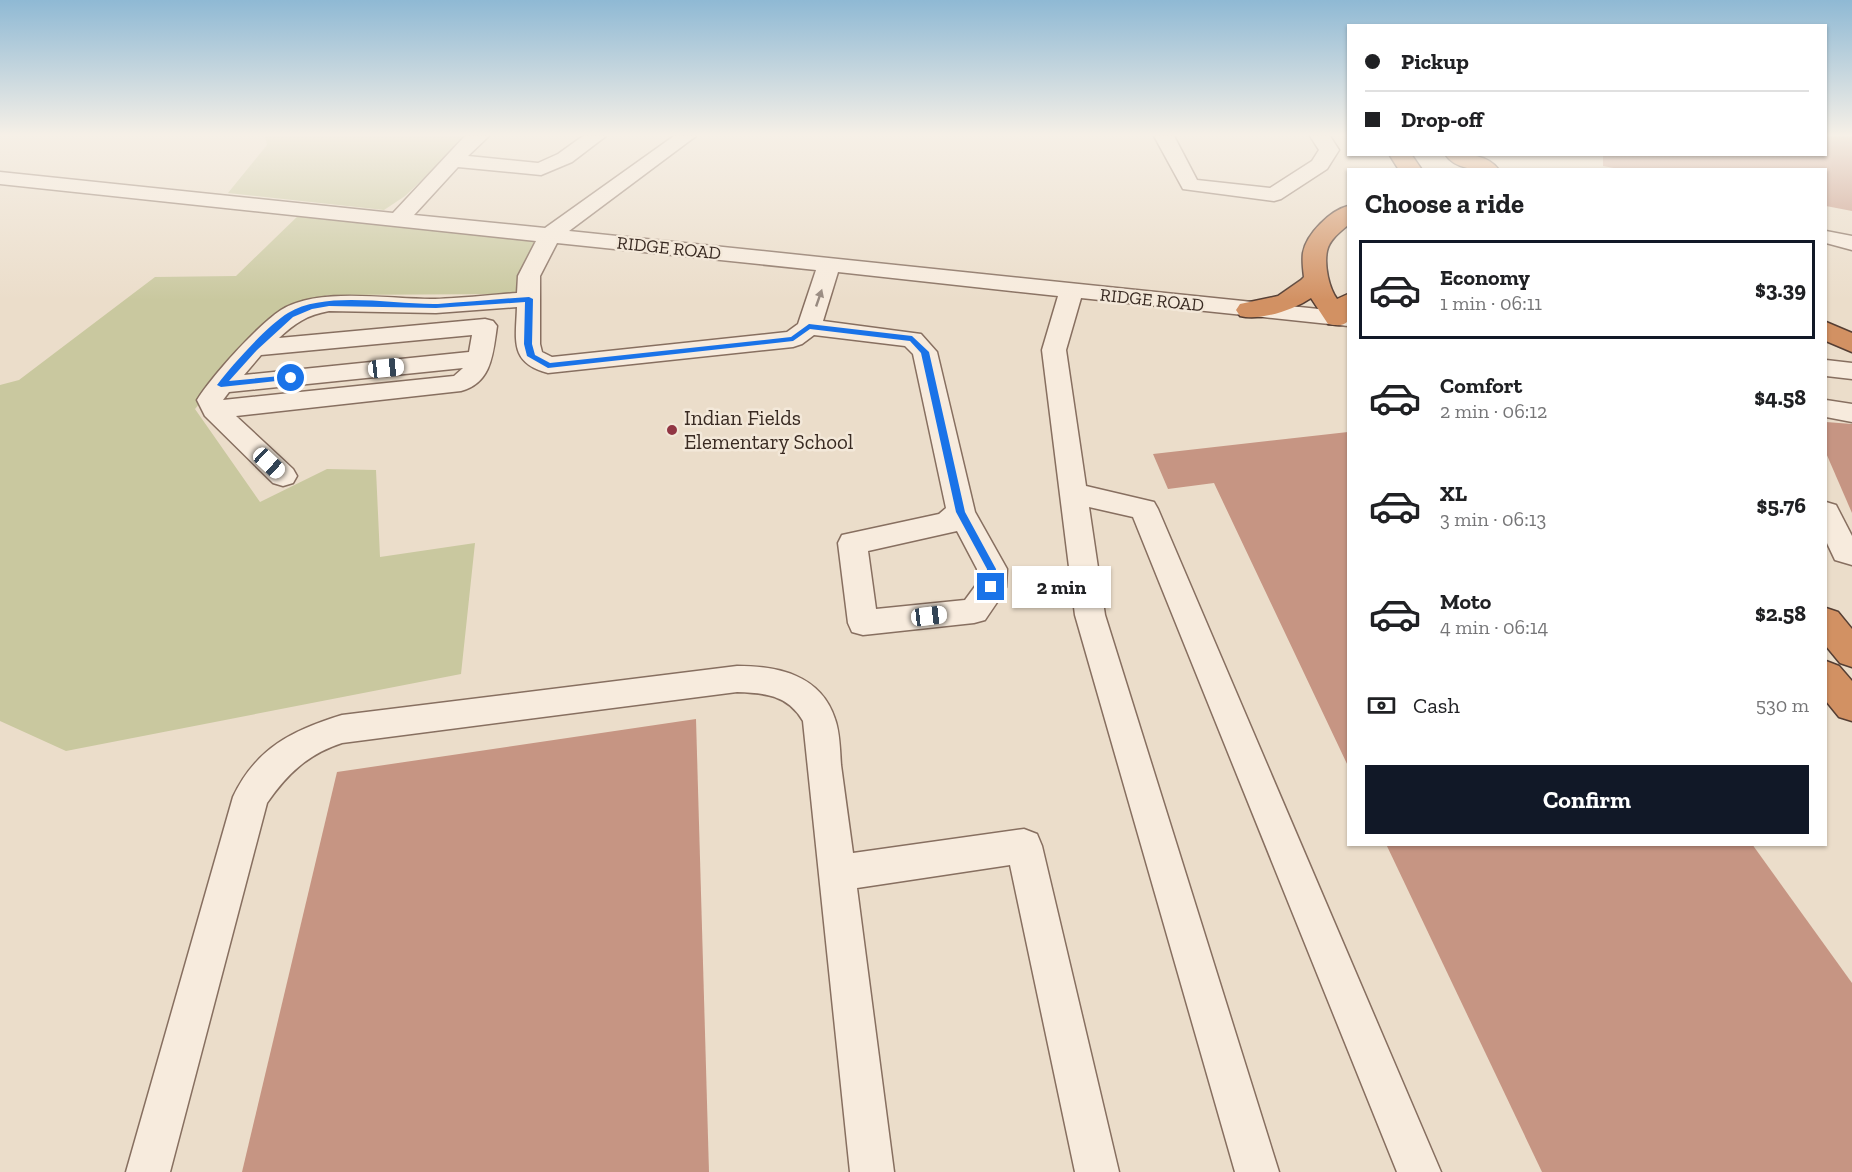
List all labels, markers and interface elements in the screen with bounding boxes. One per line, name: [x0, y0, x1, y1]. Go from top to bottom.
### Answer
text: Pickup: [1401, 48, 1469, 75]
text: Drop-off: [1401, 106, 1483, 133]
text: Choose a ride: [1365, 188, 1524, 220]
street label: RIDGE ROAD: [616, 232, 722, 264]
icon: car: [1368, 263, 1422, 317]
text: Economy: [1440, 264, 1530, 291]
text: $3.39: [1755, 276, 1806, 303]
street label: RIDGE ROAD: [1099, 284, 1205, 316]
one-way arrow: [814, 289, 824, 307]
text: 1 min · 06:11: [1440, 291, 1542, 315]
car: [367, 357, 405, 379]
route start: [277, 364, 304, 391]
icon: car: [1368, 371, 1422, 425]
text: Comfort: [1440, 372, 1522, 399]
text: $4.58: [1754, 384, 1806, 411]
text: 2 min · 06:12: [1440, 399, 1547, 423]
place label: Indian Fields Elementary School: [684, 405, 854, 454]
marker: Indian Fields Elementary School: [665, 423, 679, 437]
car: [250, 444, 288, 482]
icon: car: [1368, 479, 1422, 533]
text: XL: [1440, 480, 1467, 507]
text: $5.76: [1757, 492, 1806, 519]
text: 3 min · 06:13: [1440, 507, 1546, 531]
callout: 2 min: [1012, 566, 1111, 608]
route end: [977, 573, 1004, 600]
text: 2 min: [1037, 575, 1086, 599]
icon: car: [1368, 587, 1422, 641]
text: Moto: [1440, 588, 1491, 615]
text: $2.58: [1755, 600, 1806, 627]
car: [910, 605, 948, 627]
text: 4 min · 06:14: [1440, 615, 1548, 639]
icon: cash: [1365, 689, 1398, 722]
text: Cash: [1413, 692, 1460, 719]
text: 530 m: [1756, 693, 1809, 717]
button: Confirm: [1365, 765, 1809, 834]

